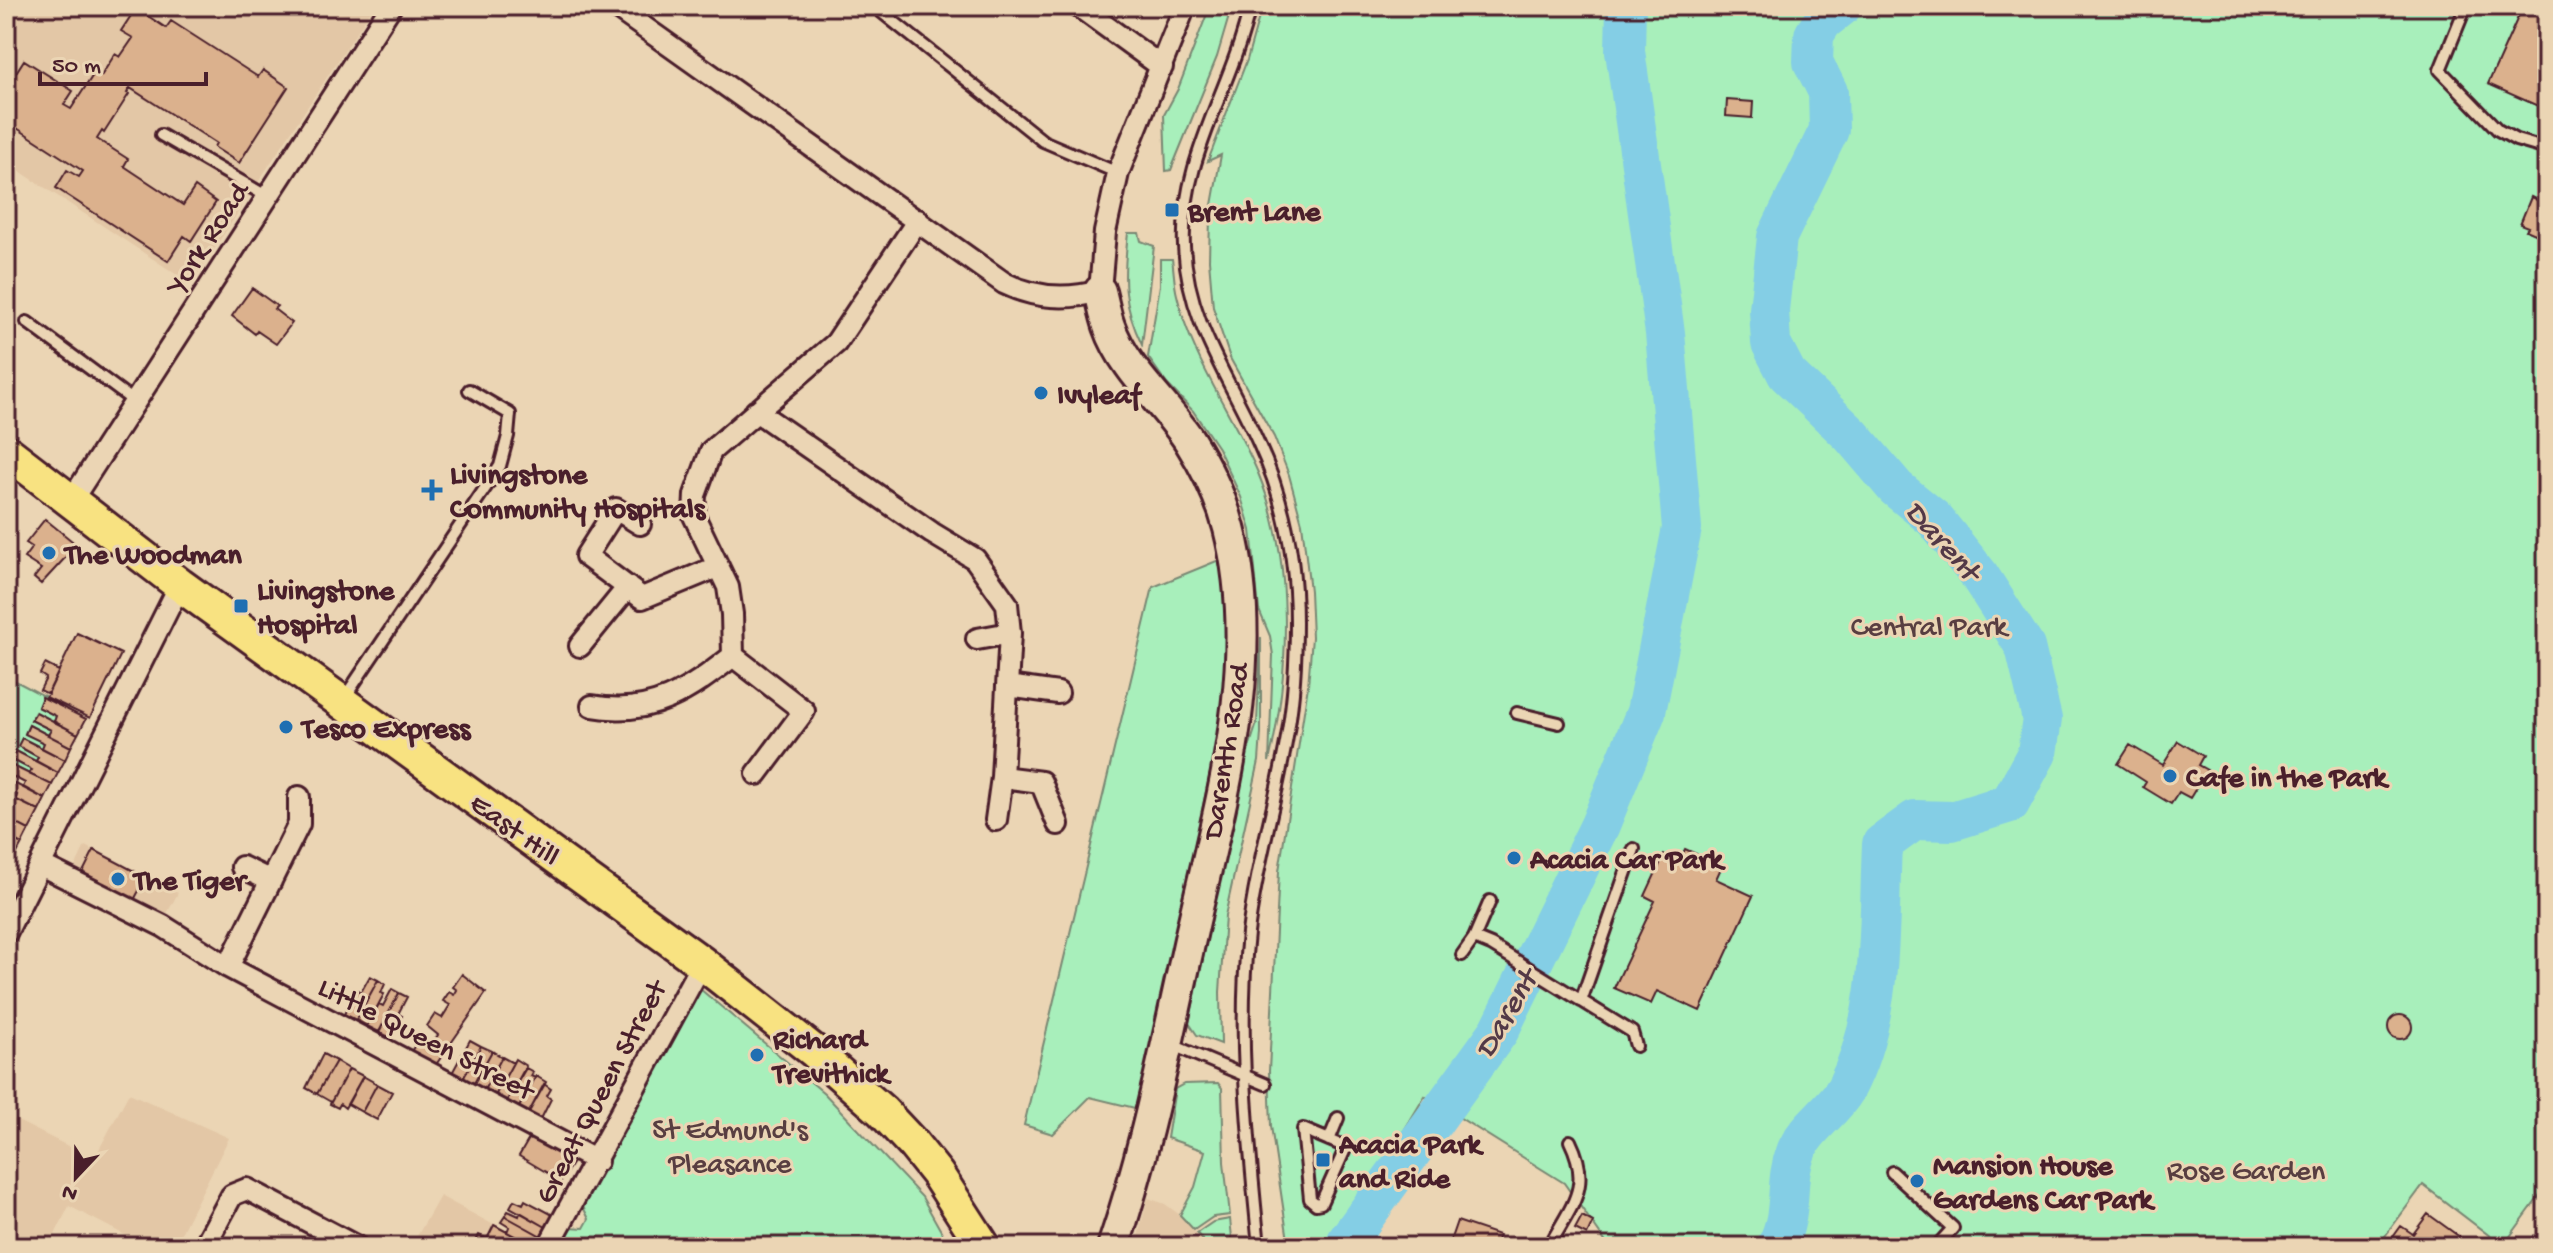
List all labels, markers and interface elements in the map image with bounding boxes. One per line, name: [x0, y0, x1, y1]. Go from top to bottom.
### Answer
scale bar: [40, 36, 206, 86]
text: 50 m: [52, 53, 101, 82]
street label: York Road: [159, 175, 260, 304]
place label: Brent Lane: [1187, 197, 1322, 232]
marker: Brent Lane: [1163, 201, 1181, 219]
place label: Ivyleaf: [1057, 380, 1143, 415]
marker: Ivyleaf: [1032, 384, 1050, 402]
place label: Livingstone Community Hospitals: [450, 460, 707, 529]
marker: Livingstone Community Hospitals: [421, 479, 443, 501]
water label: Darent: [1894, 494, 1989, 594]
place label: The Woodman: [63, 540, 242, 575]
marker: The Woodman: [40, 544, 58, 562]
place label: Livingstone Hospital: [257, 576, 396, 645]
marker: Livingstone Hospital: [232, 597, 250, 615]
park label: Central Park: [1851, 612, 2010, 647]
street label: Darenth Road: [1197, 659, 1260, 844]
place label: Tesco Express: [300, 714, 472, 749]
marker: Tesco Express: [277, 718, 295, 736]
place label: Cafe in the Park: [2186, 763, 2390, 798]
marker: Cafe in the Park: [2161, 767, 2179, 785]
street label: East Hill: [462, 787, 565, 876]
place label: Acacia Car Park: [1529, 845, 1726, 880]
marker: Acacia Car Park: [1505, 849, 1523, 867]
place label: The Tiger: [132, 866, 249, 901]
marker: The Tiger: [109, 870, 127, 888]
water label: Darent: [1468, 961, 1551, 1066]
street label: Little Queen Street: [311, 971, 541, 1112]
street label: Great Queen Street: [529, 973, 678, 1211]
place label: Richard Trevithick: [771, 1025, 892, 1094]
marker: Richard Trevithick: [748, 1046, 766, 1064]
park label: St Edmund's Pleasance: [652, 1115, 809, 1184]
place label: Acacia Park and Ride: [1338, 1130, 1485, 1199]
north arrow: [36, 1137, 116, 1217]
marker: Acacia Park and Ride: [1314, 1151, 1332, 1169]
place label: Mansion House Gardens Car Park: [1933, 1151, 2156, 1220]
park label: Rose Garden: [2167, 1156, 2325, 1191]
marker: Mansion House Gardens Car Park: [1908, 1172, 1926, 1190]
text: N: [58, 1177, 82, 1207]

